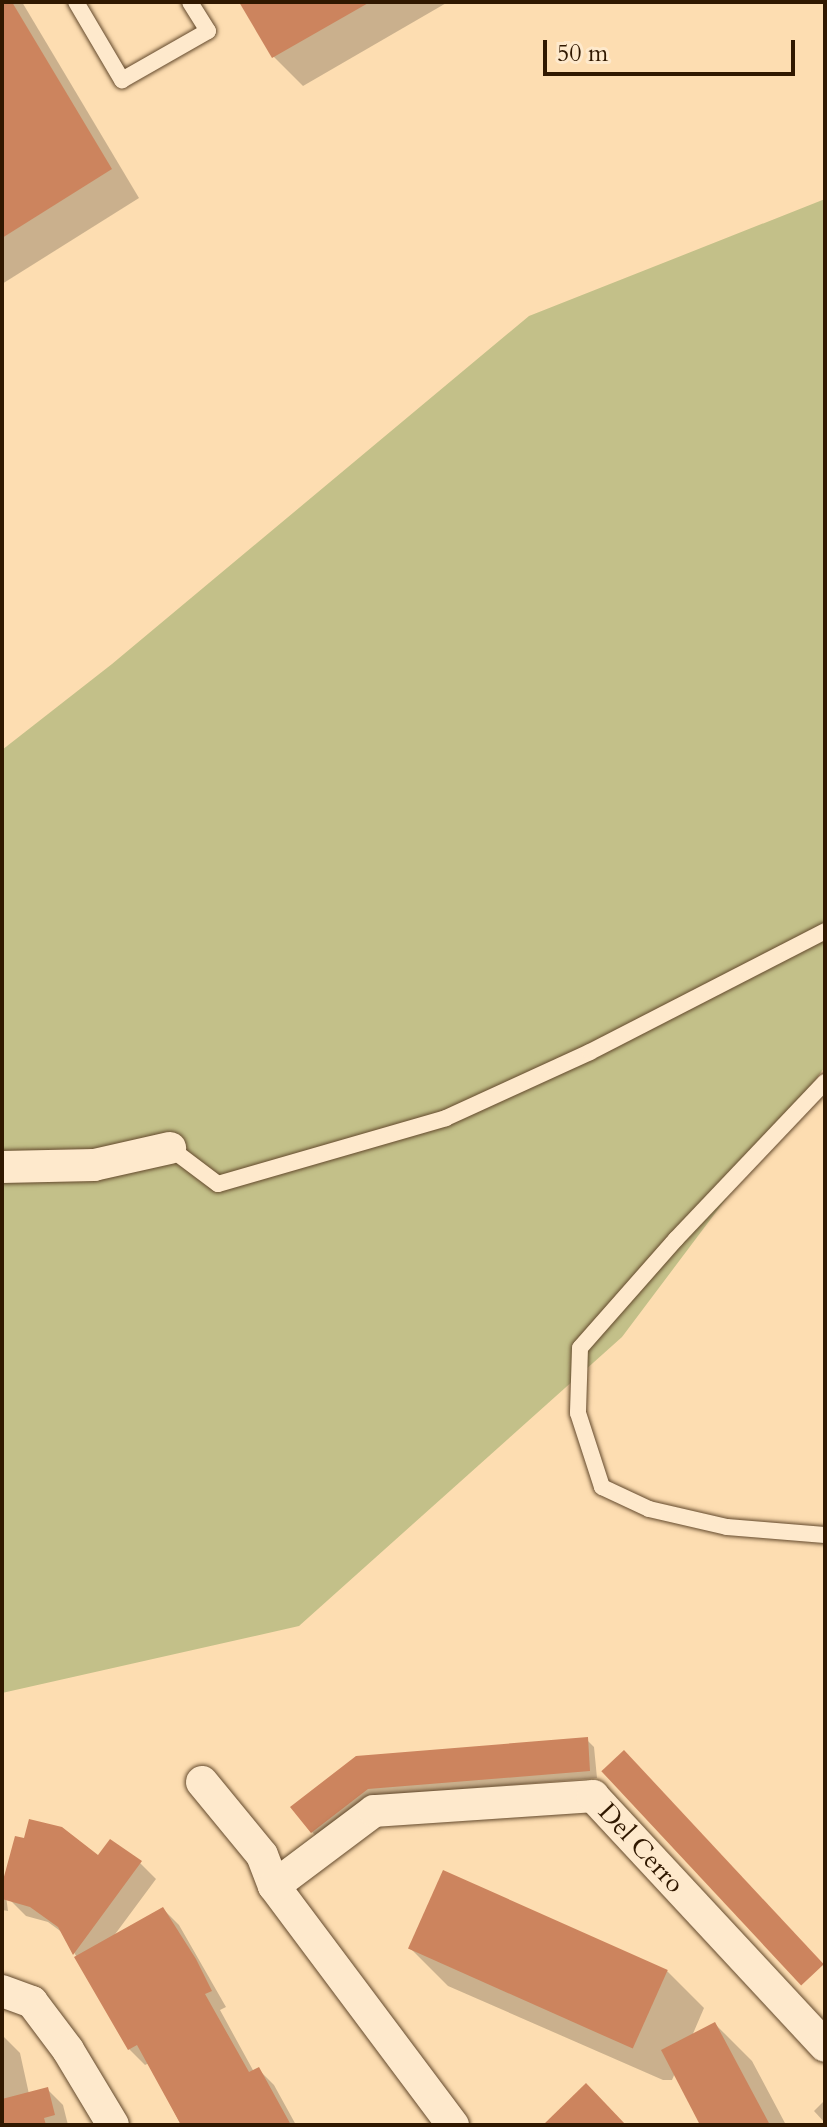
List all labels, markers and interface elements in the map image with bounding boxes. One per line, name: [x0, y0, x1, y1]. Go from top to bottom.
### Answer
scale bar: [547, 24, 799, 74]
text: 50 m: [557, 37, 608, 70]
street label: Del Cerro: [592, 1797, 690, 1899]

